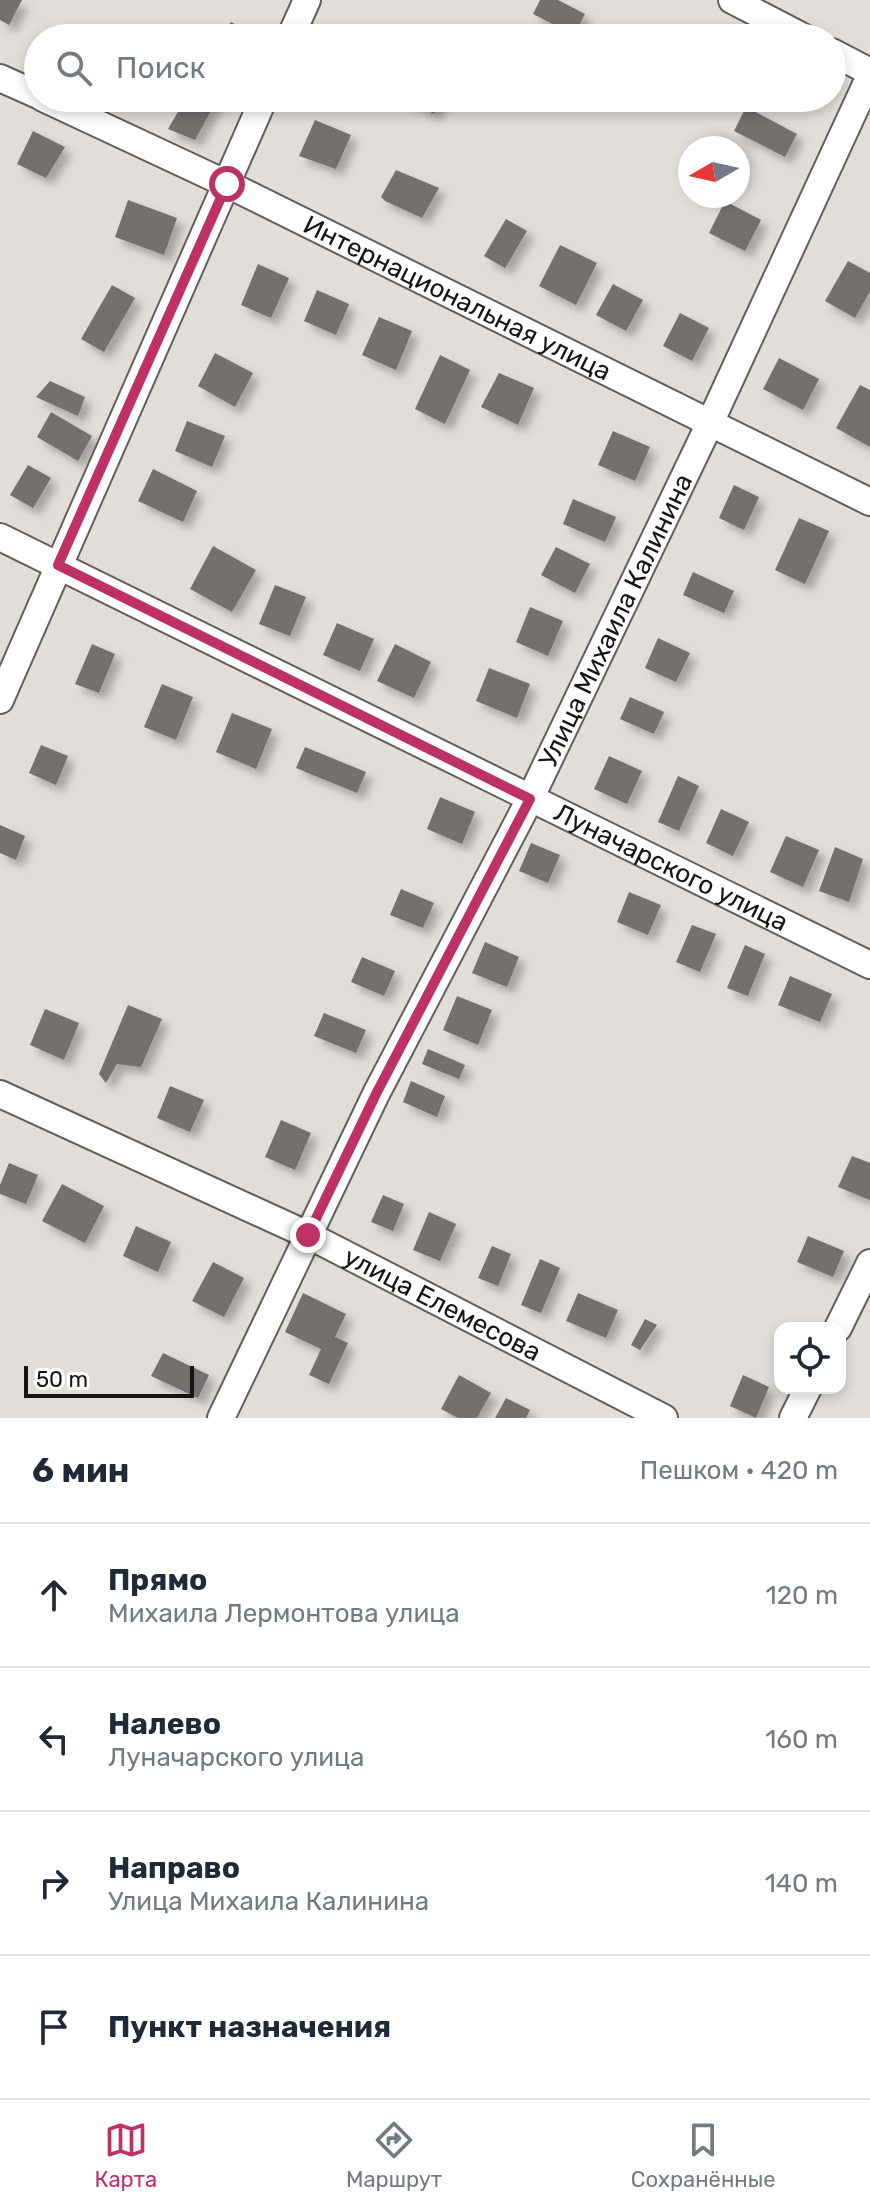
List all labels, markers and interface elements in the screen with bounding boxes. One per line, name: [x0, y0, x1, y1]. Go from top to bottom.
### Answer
search box: [24, 24, 846, 112]
icon: search: [52, 46, 96, 90]
text: Поиск: [116, 50, 206, 86]
north arrow: [678, 136, 750, 208]
route start: [209, 166, 245, 202]
street label: Интернациональная улица: [298, 209, 616, 387]
street label: Улица Михаила Калинина: [533, 469, 699, 772]
street label: Луначарского улица: [549, 797, 793, 938]
route end: [290, 1217, 326, 1253]
street label: улица Елемесова: [339, 1241, 546, 1368]
map controls: [774, 1322, 846, 1394]
button: locate: [774, 1322, 846, 1394]
scale bar: [24, 1362, 194, 1398]
text: 50 m: [36, 1366, 88, 1393]
text: 6 мин: [32, 1450, 129, 1491]
text: Пешком · 420 m: [640, 1455, 838, 1486]
text: Прямо: [108, 1562, 207, 1598]
icon: ahead: [32, 1573, 76, 1617]
text: 120 m: [766, 1580, 838, 1611]
text: Михаила Лермонтова улица: [108, 1598, 460, 1629]
text: Налево: [108, 1706, 221, 1742]
icon: left: [32, 1717, 76, 1761]
text: 160 m: [765, 1724, 838, 1755]
text: Луначарского улица: [108, 1742, 364, 1773]
text: Направо: [108, 1850, 240, 1886]
icon: right: [32, 1861, 76, 1905]
text: 140 m: [765, 1868, 838, 1899]
text: Улица Михаила Калинина: [108, 1886, 429, 1917]
icon: arrive: [32, 2005, 76, 2049]
text: Пункт назначения: [108, 2009, 391, 2045]
tab: Карта: [94, 2118, 157, 2193]
tab: Маршрут: [346, 2118, 442, 2193]
tab: Сохранённые: [631, 2118, 776, 2193]

